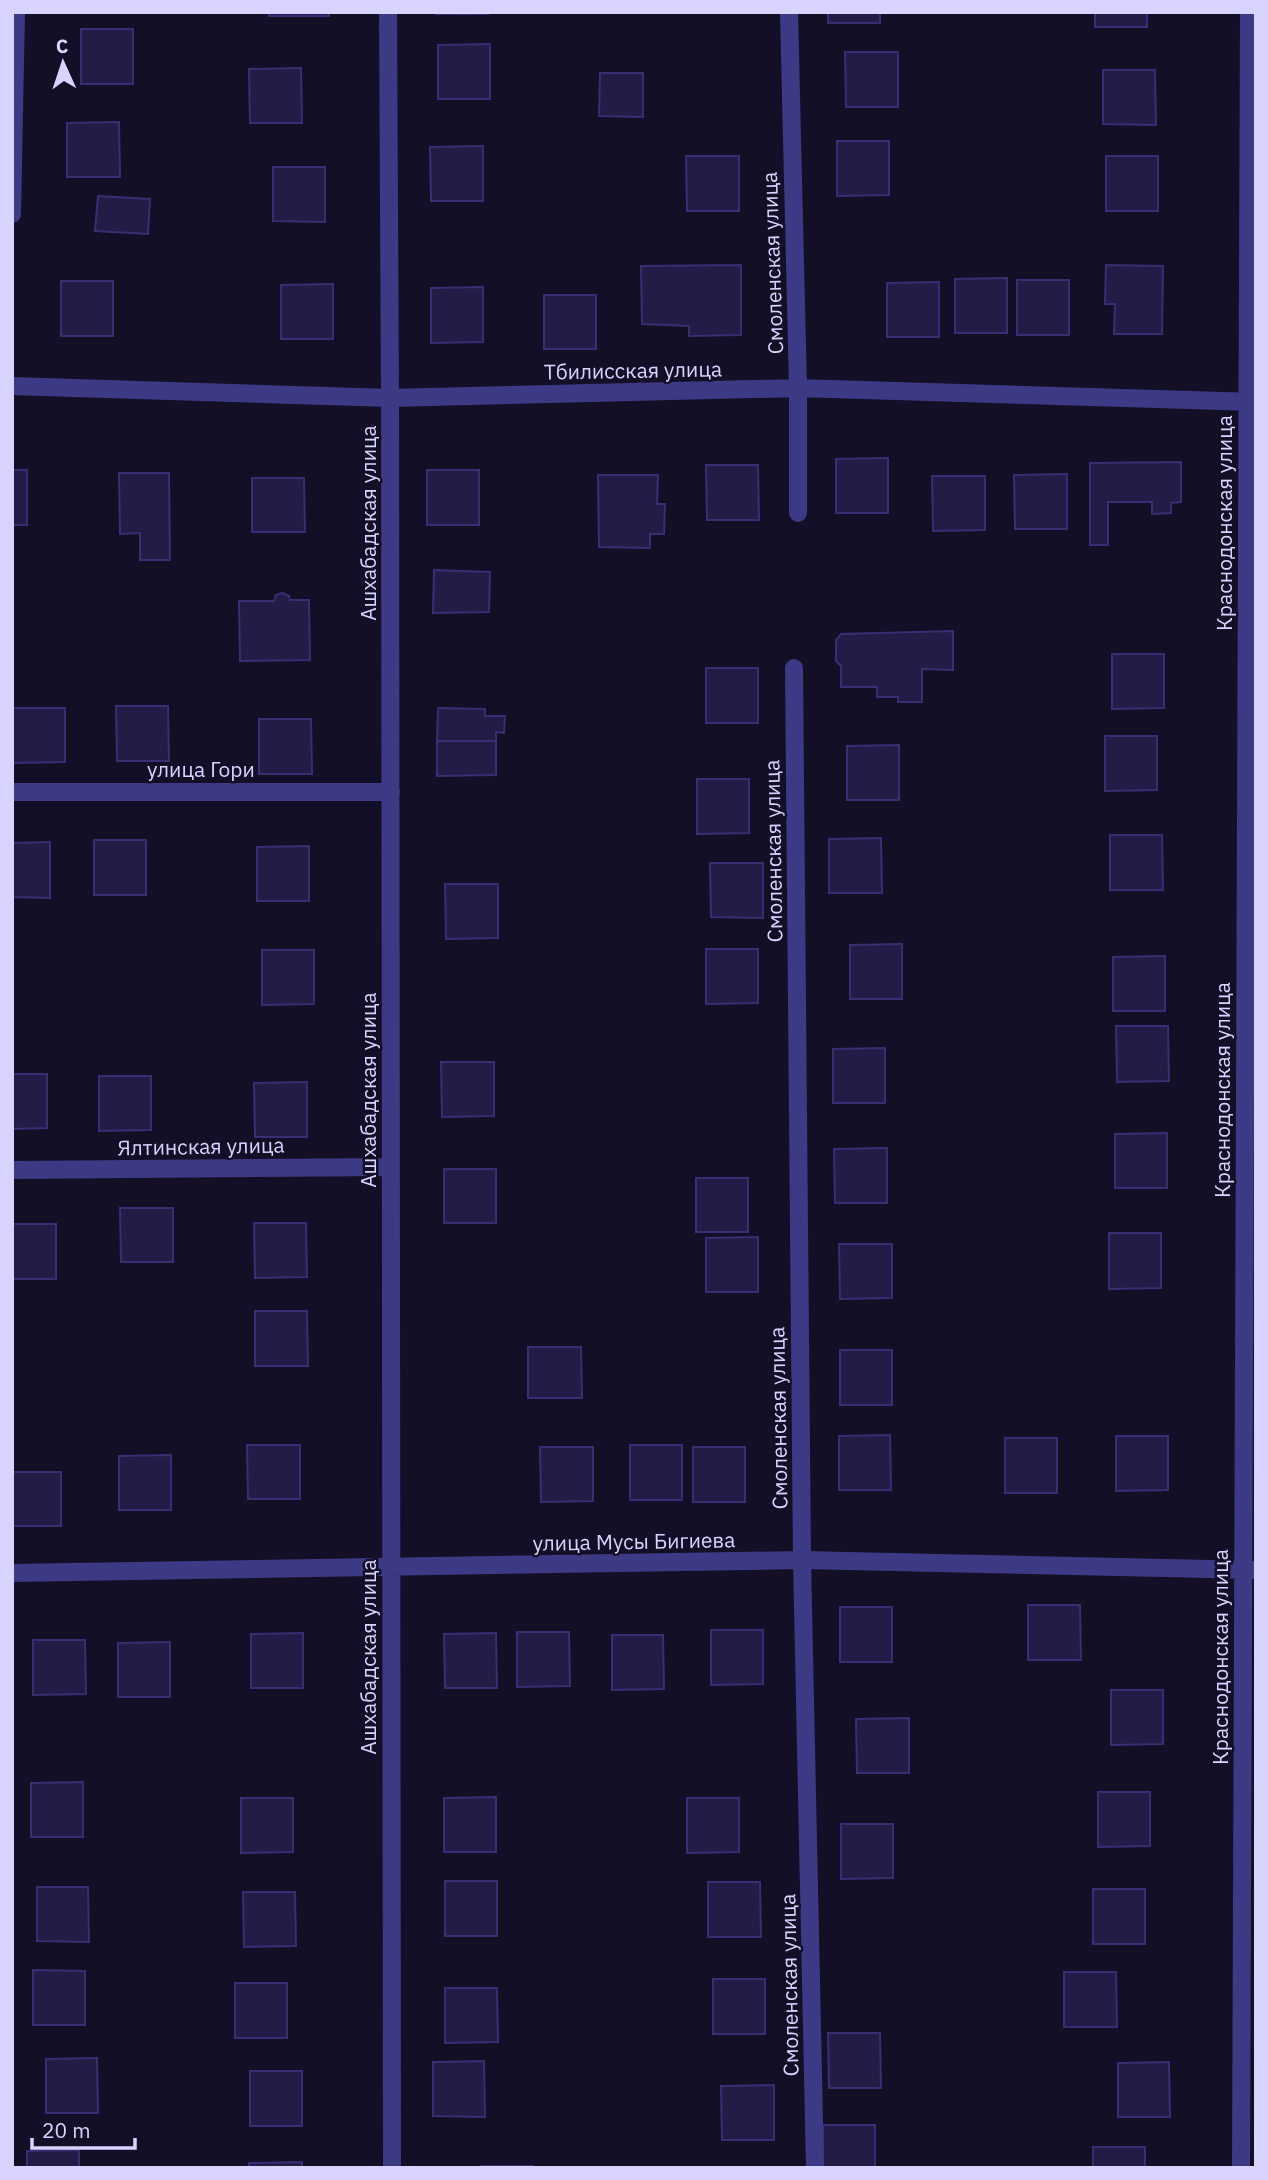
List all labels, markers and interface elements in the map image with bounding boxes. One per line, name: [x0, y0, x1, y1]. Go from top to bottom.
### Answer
north arrow: [28, 28, 98, 98]
text: С: [55, 34, 69, 58]
street label: Смоленская улица: [755, 171, 789, 355]
street label: Тбилисская улица: [544, 354, 722, 386]
street label: Краснодонская улица: [1210, 415, 1238, 631]
street label: Ашхабадская улица: [354, 425, 382, 621]
street label: улица Гори: [147, 755, 255, 783]
street label: Смоленская улица: [757, 759, 789, 943]
street label: Краснодонская улица: [1208, 982, 1236, 1198]
street label: Ашхабадская улица: [354, 992, 382, 1188]
street label: Ялтинская улица: [117, 1131, 285, 1161]
street label: Смоленская улица: [762, 1326, 794, 1510]
street label: улица Мусы Бигиева: [532, 1525, 736, 1557]
street label: Краснодонская улица: [1206, 1549, 1234, 1765]
street label: Ашхабадская улица: [354, 1559, 382, 1755]
street label: Смоленская улица: [773, 1893, 805, 2077]
scale bar: [32, 2106, 135, 2150]
text: 20 m: [42, 2116, 91, 2144]

